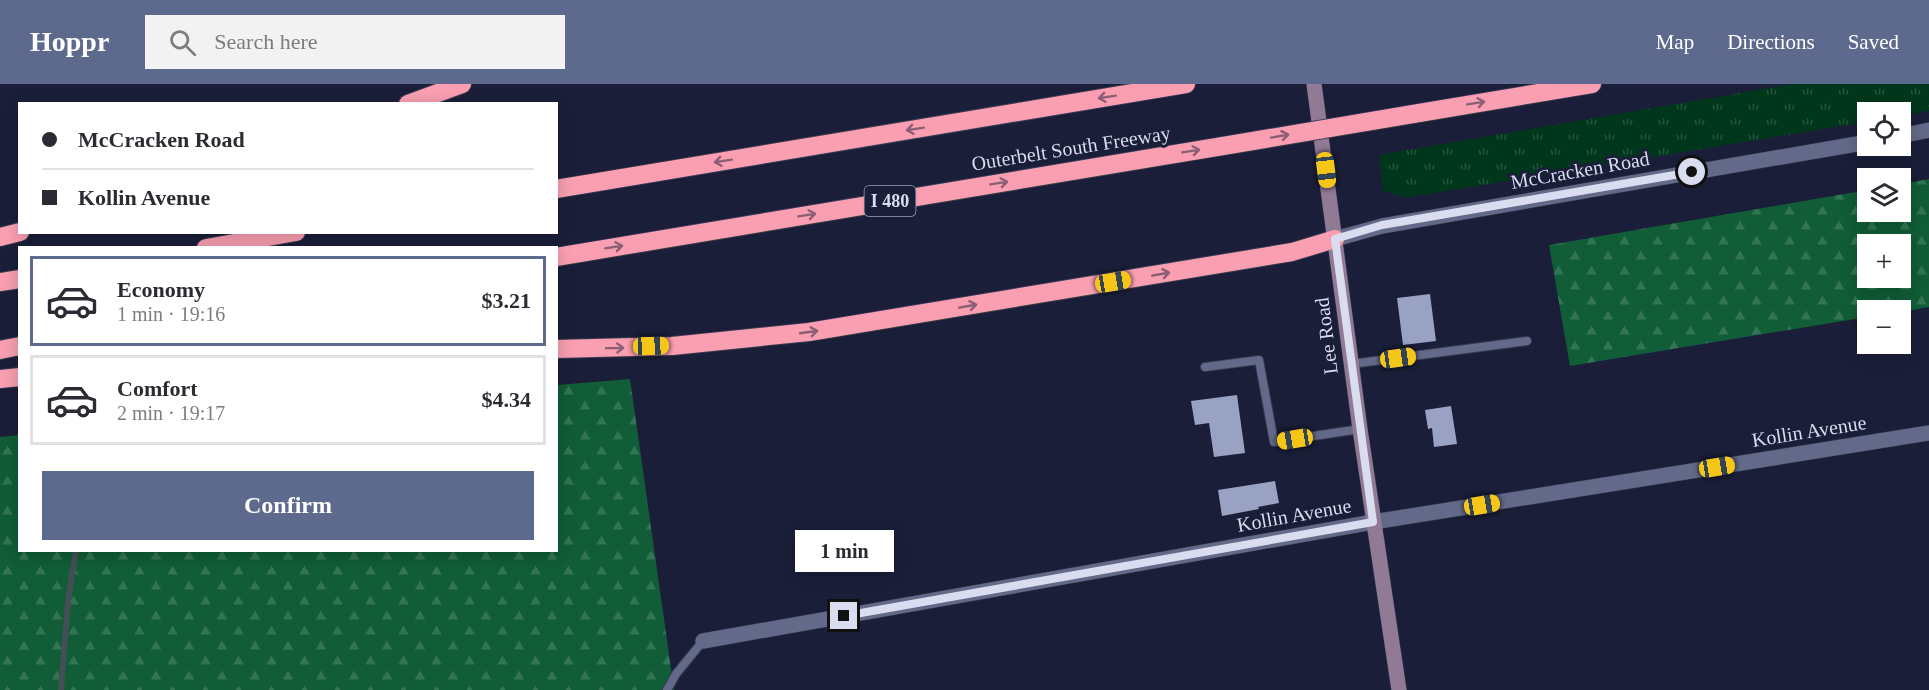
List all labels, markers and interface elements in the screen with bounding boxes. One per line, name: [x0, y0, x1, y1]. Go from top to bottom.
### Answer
search box: [145, 15, 565, 69]
text: Hoppr: [30, 26, 109, 57]
icon: search: [166, 26, 199, 59]
text: Search here: [214, 29, 318, 54]
text: Map: [1656, 30, 1694, 54]
text: Directions: [1727, 30, 1815, 54]
text: Saved: [1848, 30, 1899, 54]
one-way arrow: [1098, 92, 1118, 103]
one-way arrow: [1466, 97, 1486, 108]
map controls: [1857, 102, 1911, 354]
button: locate: [1857, 102, 1911, 156]
street label: Outerbelt South Freeway: [970, 121, 1172, 176]
one-way arrow: [906, 124, 925, 135]
text: McCracken Road: [78, 127, 245, 152]
one-way arrow: [1270, 130, 1290, 141]
one-way arrow: [1181, 145, 1201, 156]
street label: McCracken Road: [1509, 147, 1651, 193]
car: [1315, 151, 1337, 189]
one-way arrow: [713, 156, 733, 167]
route start: [1678, 158, 1705, 185]
button: layers: [1857, 168, 1911, 222]
one-way arrow: [989, 177, 1008, 188]
text: Kollin Avenue: [78, 185, 210, 210]
road number: I 480: [864, 186, 916, 216]
one-way arrow: [796, 209, 816, 220]
button: +: [1857, 234, 1911, 288]
one-way arrow: [604, 242, 624, 253]
one-way arrow: [1150, 268, 1170, 279]
car: [1094, 270, 1132, 294]
icon: car: [45, 274, 99, 328]
text: Economy: [117, 277, 205, 302]
text: $3.21: [482, 288, 531, 313]
street label: Lee Road: [1310, 296, 1342, 376]
button: −: [1857, 300, 1911, 354]
one-way arrow: [958, 301, 978, 312]
text: 1 min · 19:16: [117, 303, 225, 325]
one-way arrow: [799, 326, 819, 337]
car: [633, 336, 669, 356]
one-way arrow: [604, 342, 624, 353]
car: [1379, 347, 1417, 369]
icon: car: [45, 373, 99, 427]
text: Comfort: [117, 376, 198, 401]
text: $4.34: [482, 387, 531, 412]
text: 2 min · 19:17: [117, 402, 225, 424]
street label: Kollin Avenue: [1750, 411, 1868, 451]
car: [1276, 427, 1314, 451]
car: [1698, 455, 1736, 479]
button: Confirm: [42, 471, 534, 540]
car: [1463, 493, 1501, 517]
street label: Kollin Avenue: [1235, 494, 1353, 536]
callout: 1 min: [794, 529, 894, 571]
text: 1 min: [820, 540, 869, 562]
route end: [830, 602, 857, 629]

